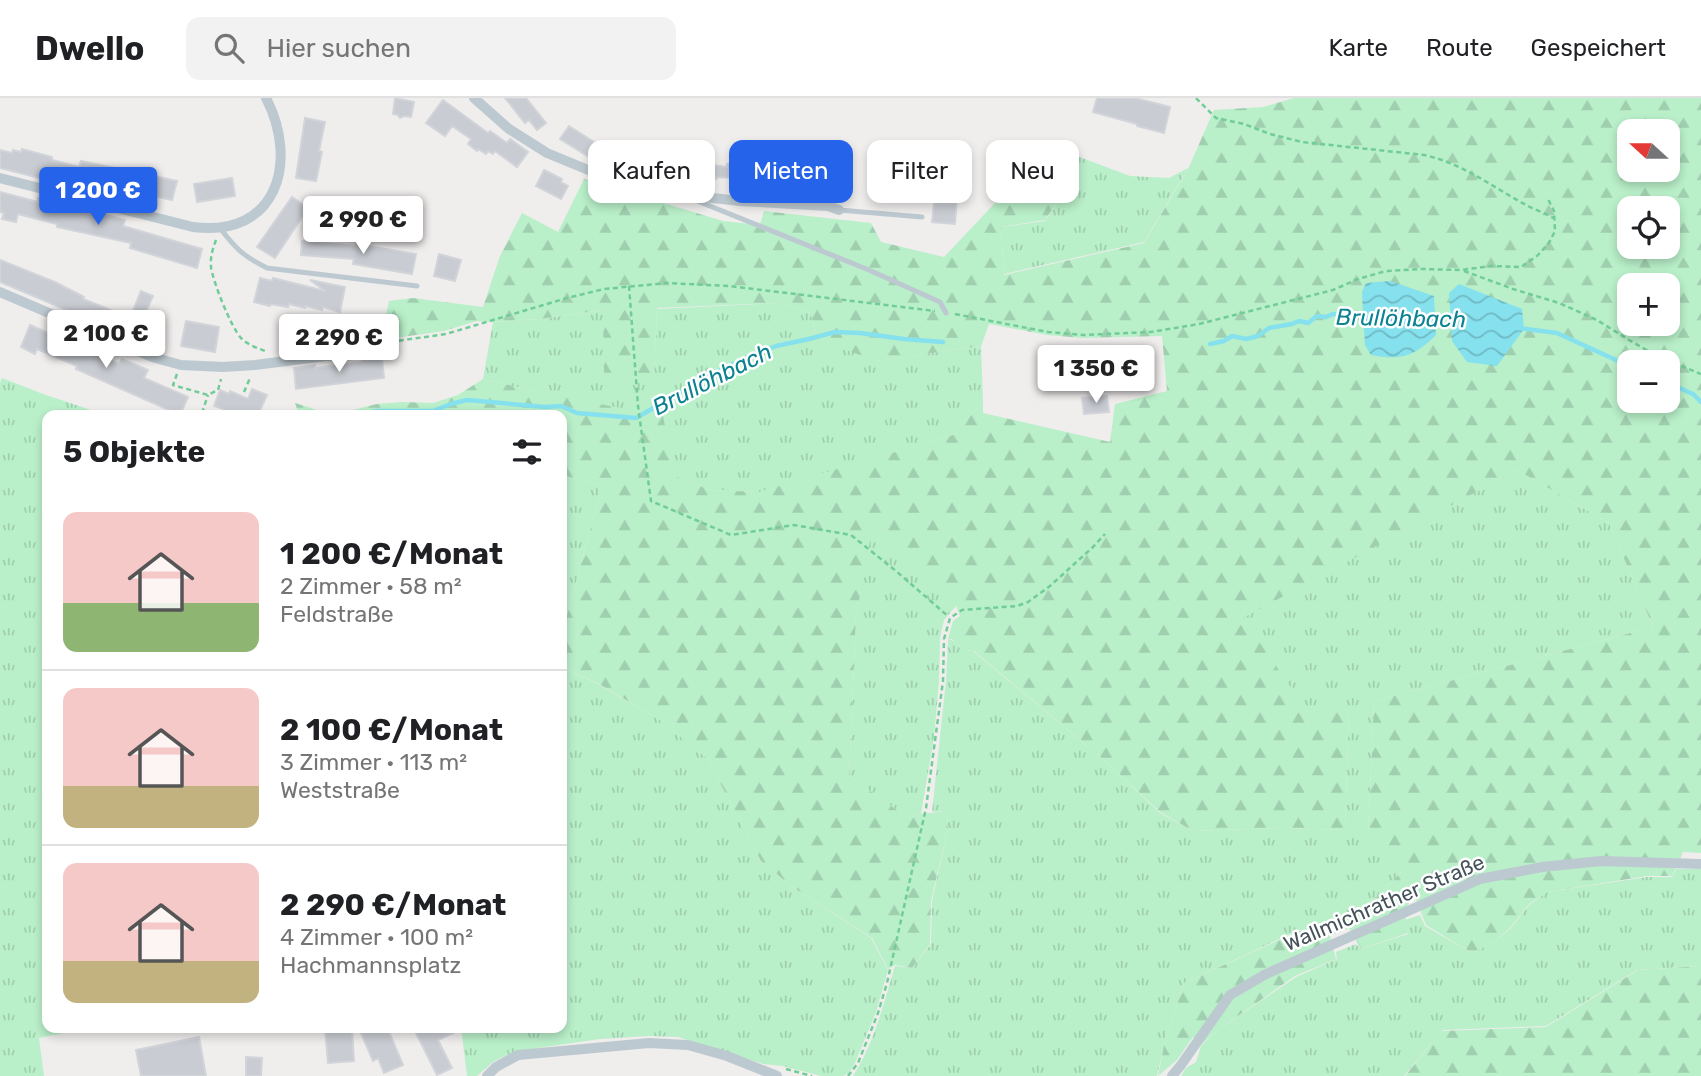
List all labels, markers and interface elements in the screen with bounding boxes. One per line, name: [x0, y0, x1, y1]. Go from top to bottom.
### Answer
search box: [186, 17, 676, 80]
text: Dwello: [35, 29, 144, 68]
icon: search: [210, 29, 248, 67]
text: Hier suchen: [266, 33, 411, 64]
text: Karte: [1329, 34, 1388, 62]
text: Route: [1426, 34, 1493, 62]
text: Gespeichert: [1531, 34, 1666, 62]
north arrow: [1617, 119, 1680, 182]
map controls: [1617, 119, 1680, 413]
chip: Kaufen: [588, 140, 715, 203]
chip: Mieten: [729, 140, 853, 203]
chip: Filter: [867, 140, 972, 203]
chip: Neu: [986, 140, 1079, 203]
pin: 1 200 €: [33, 167, 163, 227]
text: 1 200 €: [55, 176, 141, 204]
button: locate: [1617, 196, 1680, 259]
pin: 2 990 €: [298, 197, 428, 256]
text: 2 990 €: [319, 205, 407, 233]
button: +: [1617, 273, 1680, 336]
water label: Brullöhbach: [1336, 303, 1466, 333]
pin: 2 100 €: [41, 310, 171, 370]
pin: 2 290 €: [274, 314, 404, 374]
text: 2 100 €: [63, 319, 149, 347]
text: 2 290 €: [295, 323, 383, 351]
water label: Brullöhbach: [648, 337, 776, 421]
pin: 1 350 €: [1031, 345, 1161, 405]
button: −: [1617, 350, 1680, 413]
text: 1 350 €: [1054, 354, 1138, 382]
icon: filters: [508, 433, 546, 471]
text: 5 Objekte: [63, 434, 205, 470]
text: 1 200 €/Monat: [280, 536, 503, 572]
icon: home: [119, 540, 203, 624]
text: 2 Zimmer · 58 m²: [280, 572, 462, 600]
text: Feldstraße: [280, 600, 394, 628]
text: 2 100 €/Monat: [280, 712, 503, 748]
icon: home: [119, 716, 203, 800]
text: 3 Zimmer · 113 m²: [280, 748, 467, 776]
text: Weststraße: [280, 776, 400, 804]
street label: Wallmichrather Straße: [1280, 849, 1488, 956]
text: 2 290 €/Monat: [280, 887, 506, 923]
icon: home: [119, 891, 203, 975]
text: 4 Zimmer · 100 m²: [280, 923, 473, 951]
text: Hachmannsplatz: [280, 951, 461, 979]

